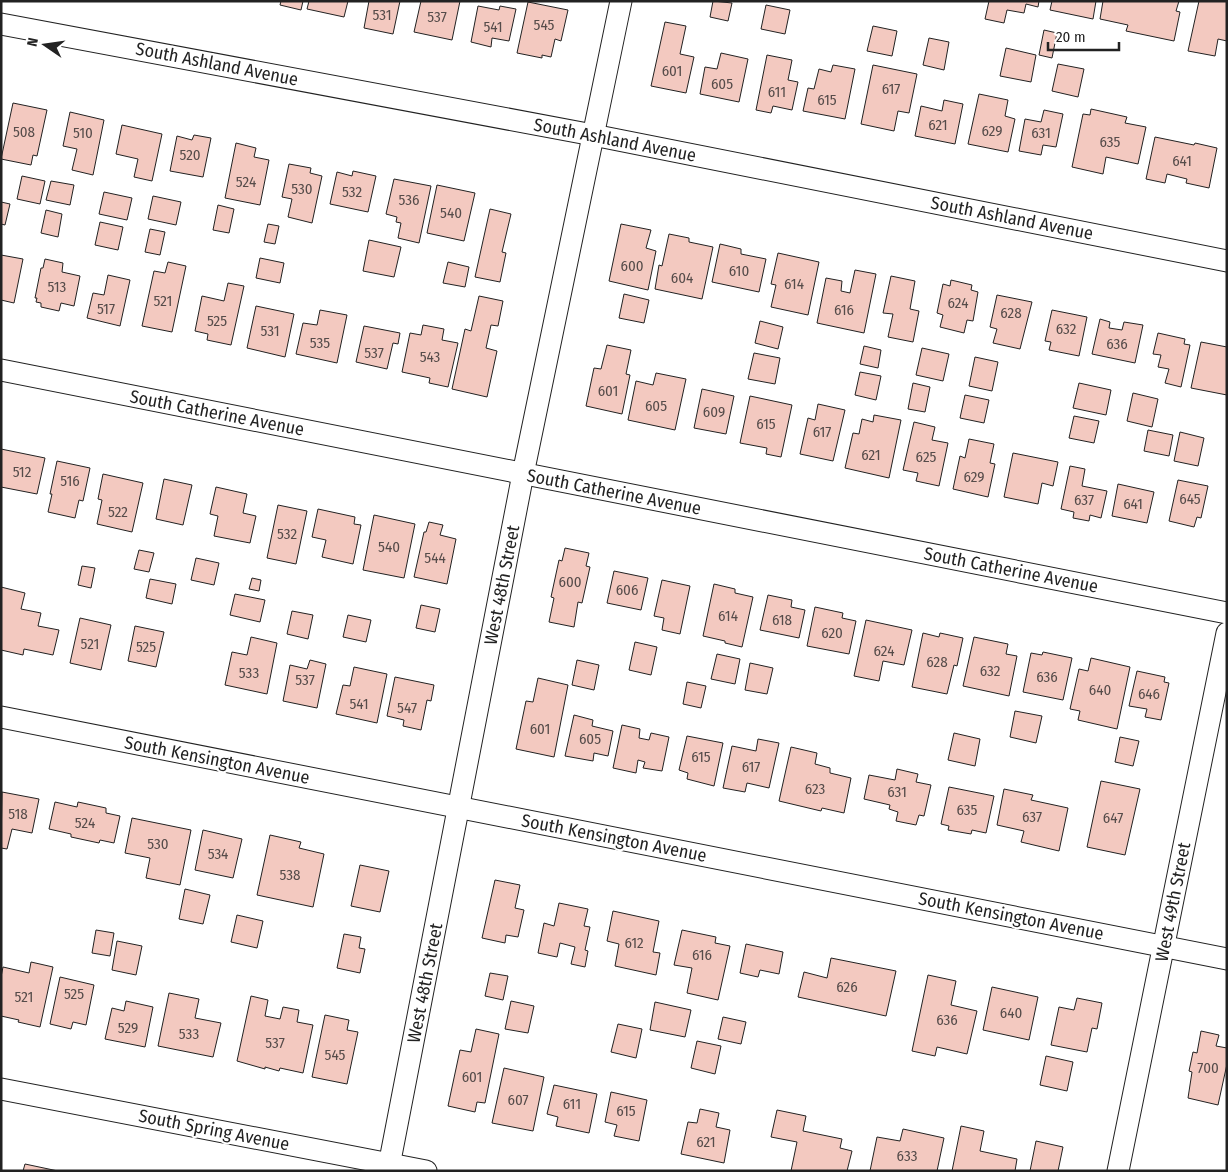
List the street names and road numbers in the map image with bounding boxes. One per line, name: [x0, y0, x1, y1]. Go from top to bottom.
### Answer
street label: South Ashland Avenue: [134, 37, 300, 91]
street label: South Ashland Avenue: [532, 113, 698, 167]
street label: South Ashland Avenue: [929, 191, 1095, 245]
street label: South Catherine Avenue: [128, 385, 306, 441]
street label: South Catherine Avenue: [525, 464, 703, 520]
street label: West 48th Street: [480, 523, 524, 647]
street label: South Catherine Avenue: [922, 542, 1100, 598]
street label: South Kensington Avenue: [123, 731, 312, 789]
street label: South Kensington Avenue: [520, 809, 709, 867]
street label: West 49th Street: [1151, 840, 1195, 963]
street label: South Kensington Avenue: [917, 887, 1106, 945]
street label: West 48th Street: [403, 921, 447, 1045]
street label: South Spring Avenue: [137, 1105, 291, 1155]

